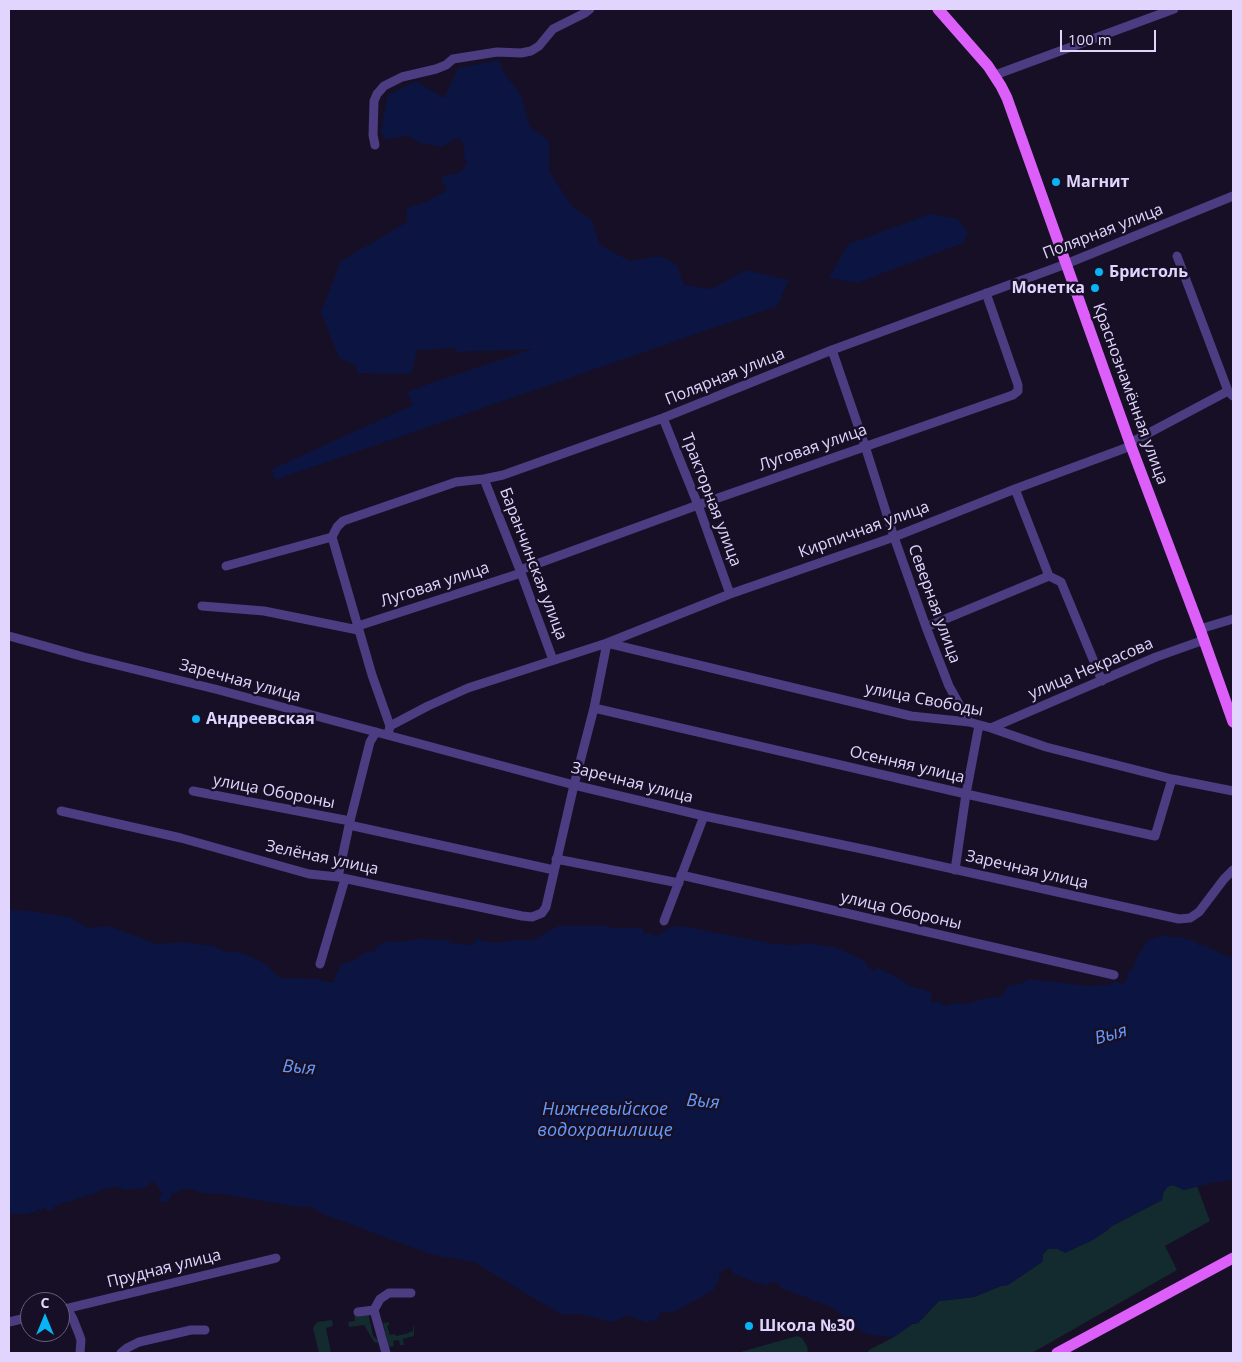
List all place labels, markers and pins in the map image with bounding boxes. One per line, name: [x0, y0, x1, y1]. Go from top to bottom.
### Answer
place label: Магнит: [1066, 172, 1129, 192]
marker: Магнит: [1050, 176, 1062, 188]
place label: Бристоль: [1109, 262, 1188, 282]
marker: Бристоль: [1093, 266, 1105, 278]
place label: Монетка: [1012, 278, 1085, 298]
marker: Монетка: [1089, 282, 1101, 294]
place label: Андреевская: [206, 709, 315, 729]
marker: Андреевская: [190, 713, 202, 725]
place label: Школа №30: [759, 1316, 855, 1336]
marker: Школа №30: [743, 1320, 755, 1332]

